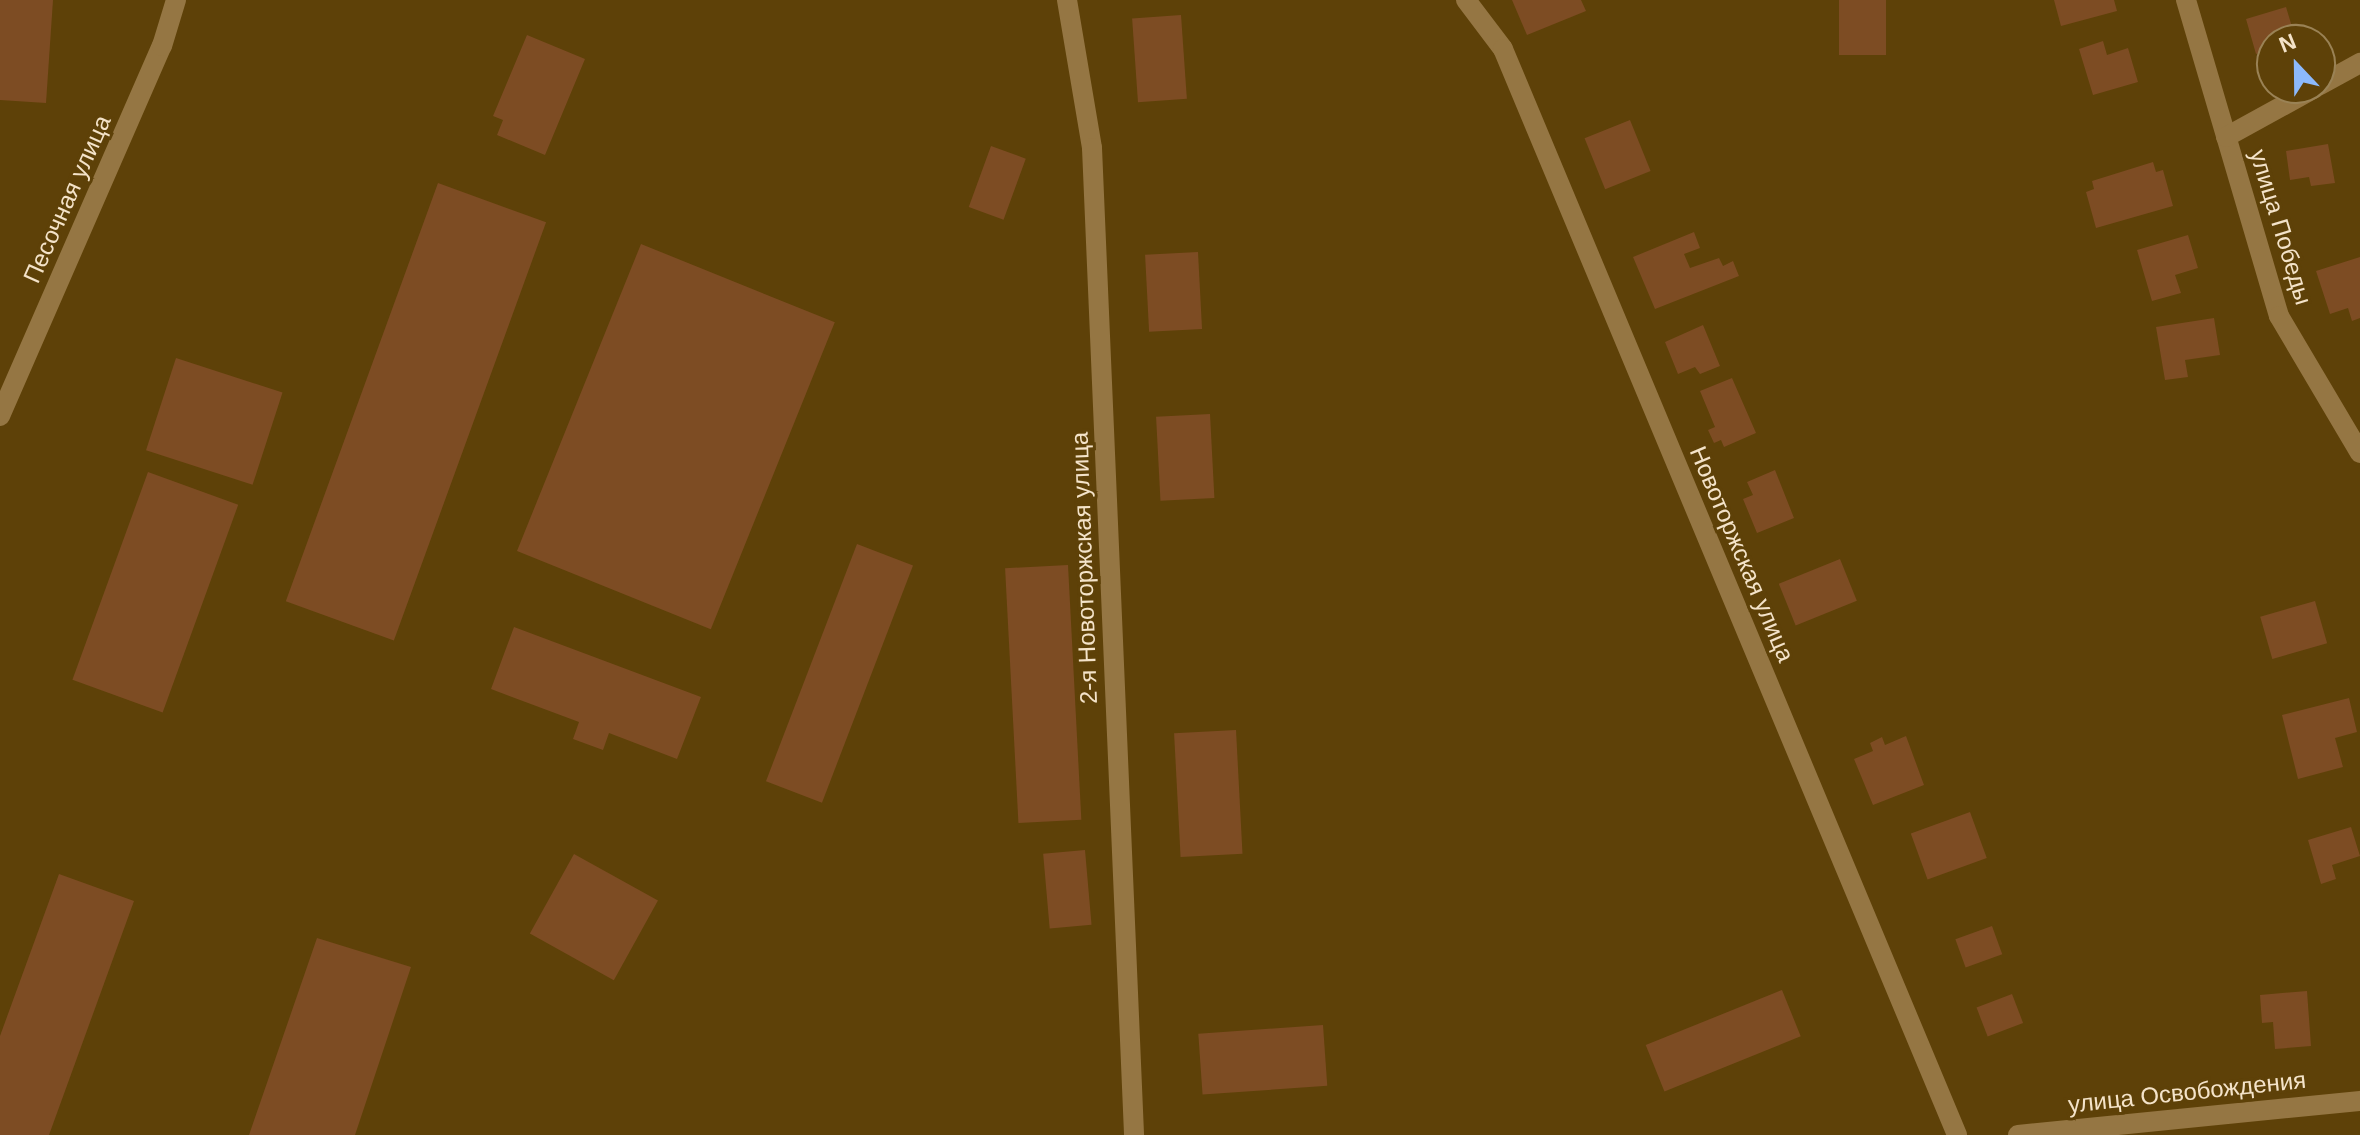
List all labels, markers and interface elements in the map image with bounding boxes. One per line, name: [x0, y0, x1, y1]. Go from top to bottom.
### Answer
north arrow: [2256, 24, 2336, 104]
text: N: [2276, 29, 2300, 58]
street label: Песочная улица: [17, 111, 117, 287]
street label: улица Победы: [2244, 146, 2318, 308]
street label: 2-я Новоторжская улица: [1065, 431, 1103, 705]
street label: Новоторжская улица: [1684, 442, 1800, 666]
street label: улица Освобождения: [2067, 1065, 2307, 1119]

